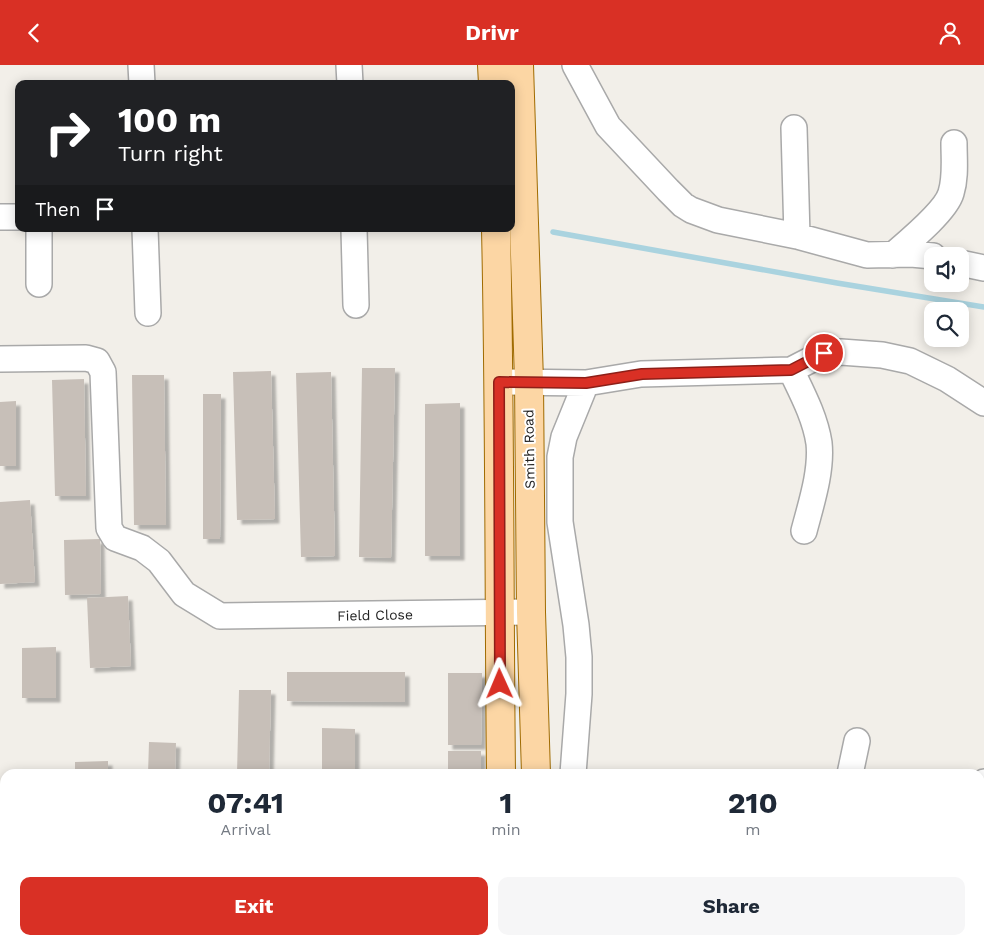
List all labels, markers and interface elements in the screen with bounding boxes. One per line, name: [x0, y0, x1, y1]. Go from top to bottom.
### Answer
icon: back: [20, 19, 48, 47]
icon: person: [936, 19, 964, 47]
text: Drivr: [465, 20, 519, 45]
text: 100 m: [118, 99, 221, 141]
icon: right: [35, 100, 100, 165]
text: Turn right: [118, 141, 223, 166]
icon: arrive: [91, 195, 119, 223]
text: Then: [35, 198, 81, 221]
map controls: [924, 247, 969, 347]
button: sound: [924, 247, 969, 292]
button: search: [924, 302, 969, 347]
pin: [803, 332, 845, 374]
icon: arrive: [810, 339, 838, 367]
street label: Smith Road: [520, 409, 538, 489]
street label: Field Close: [337, 606, 413, 624]
position arrow: [473, 657, 525, 709]
text: 07:41: [207, 785, 284, 820]
text: 1: [499, 785, 512, 820]
text: 210: [728, 785, 778, 820]
text: Arrival: [221, 820, 271, 839]
text: min: [491, 820, 521, 839]
text: m: [745, 820, 760, 839]
button: Exit: [20, 877, 488, 935]
button: Share: [498, 877, 965, 935]

